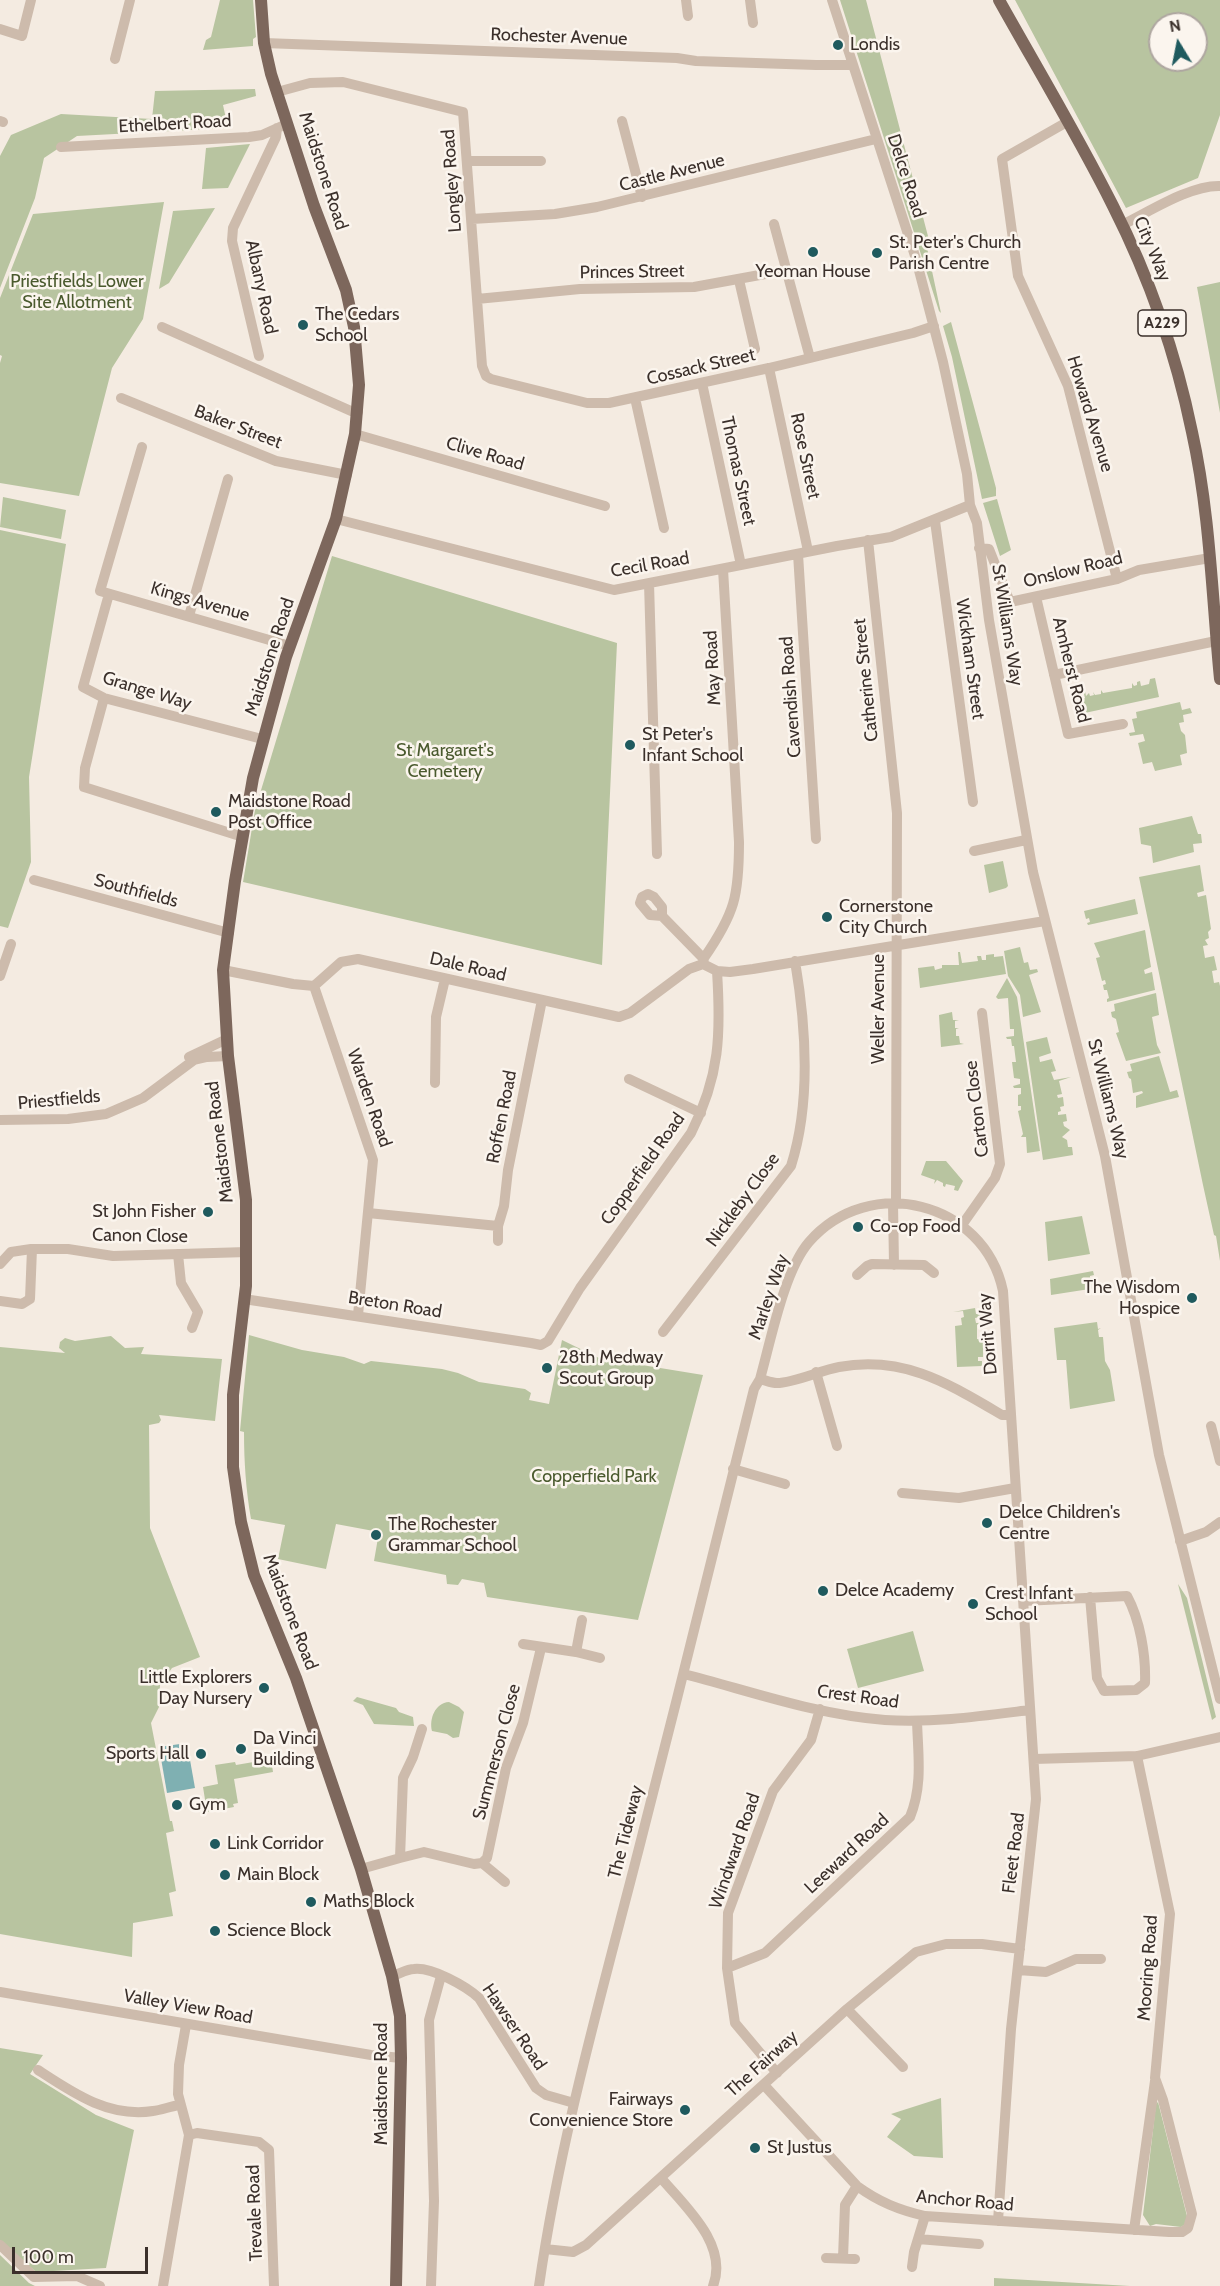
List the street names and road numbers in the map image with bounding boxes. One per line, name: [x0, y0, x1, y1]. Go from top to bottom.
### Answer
street label: Rochester Avenue: [490, 24, 628, 50]
street label: Maidstone Road: [294, 109, 352, 233]
street label: Ethelbert Road: [118, 110, 232, 138]
street label: Longley Road: [438, 129, 466, 233]
street label: Delce Road: [882, 131, 930, 221]
street label: Castle Avenue: [617, 149, 727, 197]
street label: City Way: [1129, 213, 1175, 285]
street label: Albany Road: [240, 238, 282, 336]
street label: Princes Street: [579, 260, 685, 284]
road number: A229: [1138, 310, 1186, 336]
street label: Cossack Street: [645, 344, 757, 390]
street label: Howard Avenue: [1062, 353, 1118, 475]
street label: Baker Street: [191, 400, 285, 454]
street label: Rose Street: [785, 411, 825, 501]
street label: Thomas Street: [716, 414, 760, 528]
street label: Clive Road: [443, 433, 527, 475]
street label: Cecil Road: [609, 547, 691, 583]
street label: Onslow Road: [1021, 547, 1125, 593]
street label: St Williams Way: [987, 563, 1027, 687]
street label: Kings Avenue: [148, 578, 252, 626]
street label: Maidstone Road: [241, 595, 299, 719]
street label: Wickham Street: [951, 597, 989, 721]
street label: Amherst Road: [1047, 615, 1095, 725]
street label: Catherine Street: [849, 617, 883, 743]
street label: May Road: [700, 630, 726, 706]
street label: Cavendish Road: [776, 636, 806, 758]
street label: Grange Way: [100, 667, 194, 715]
street label: Southfields: [92, 869, 180, 913]
street label: Dale Road: [428, 948, 508, 986]
street label: Weller Avenue: [868, 954, 890, 1064]
street label: St Williams Way: [1083, 1037, 1133, 1161]
street label: Warden Road: [342, 1046, 396, 1150]
street label: Carton Close: [960, 1059, 994, 1159]
street label: Roffen Road: [482, 1069, 522, 1165]
street label: Maidstone Road: [202, 1080, 238, 1204]
street label: Priestfields: [17, 1086, 101, 1114]
street label: Copperfield Road: [596, 1109, 690, 1229]
street label: Nickleby Close: [702, 1149, 784, 1251]
street label: Canon Close: [92, 1224, 188, 1248]
street label: Marley Way: [744, 1251, 794, 1343]
street label: Breton Road: [347, 1287, 443, 1323]
street label: Dorrit Way: [974, 1292, 1002, 1376]
street label: Maidstone Road: [258, 1551, 322, 1673]
street label: Crest Road: [816, 1681, 900, 1713]
street label: Summerson Close: [469, 1682, 525, 1822]
street label: The Tideway: [604, 1783, 648, 1881]
street label: Windward Road: [705, 1790, 765, 1912]
street label: Leeward Road: [800, 1809, 894, 1899]
street label: Fleet Road: [998, 1811, 1030, 1895]
street label: Mooring Road: [1134, 1914, 1162, 2022]
street label: Hawser Road: [477, 1980, 551, 2074]
street label: Valley View Road: [122, 1985, 254, 2029]
street label: Maidstone Road: [371, 2023, 393, 2145]
street label: The Fairway: [722, 2026, 802, 2102]
street label: Trevale Road: [243, 2164, 267, 2262]
street label: Anchor Road: [915, 2186, 1015, 2216]

